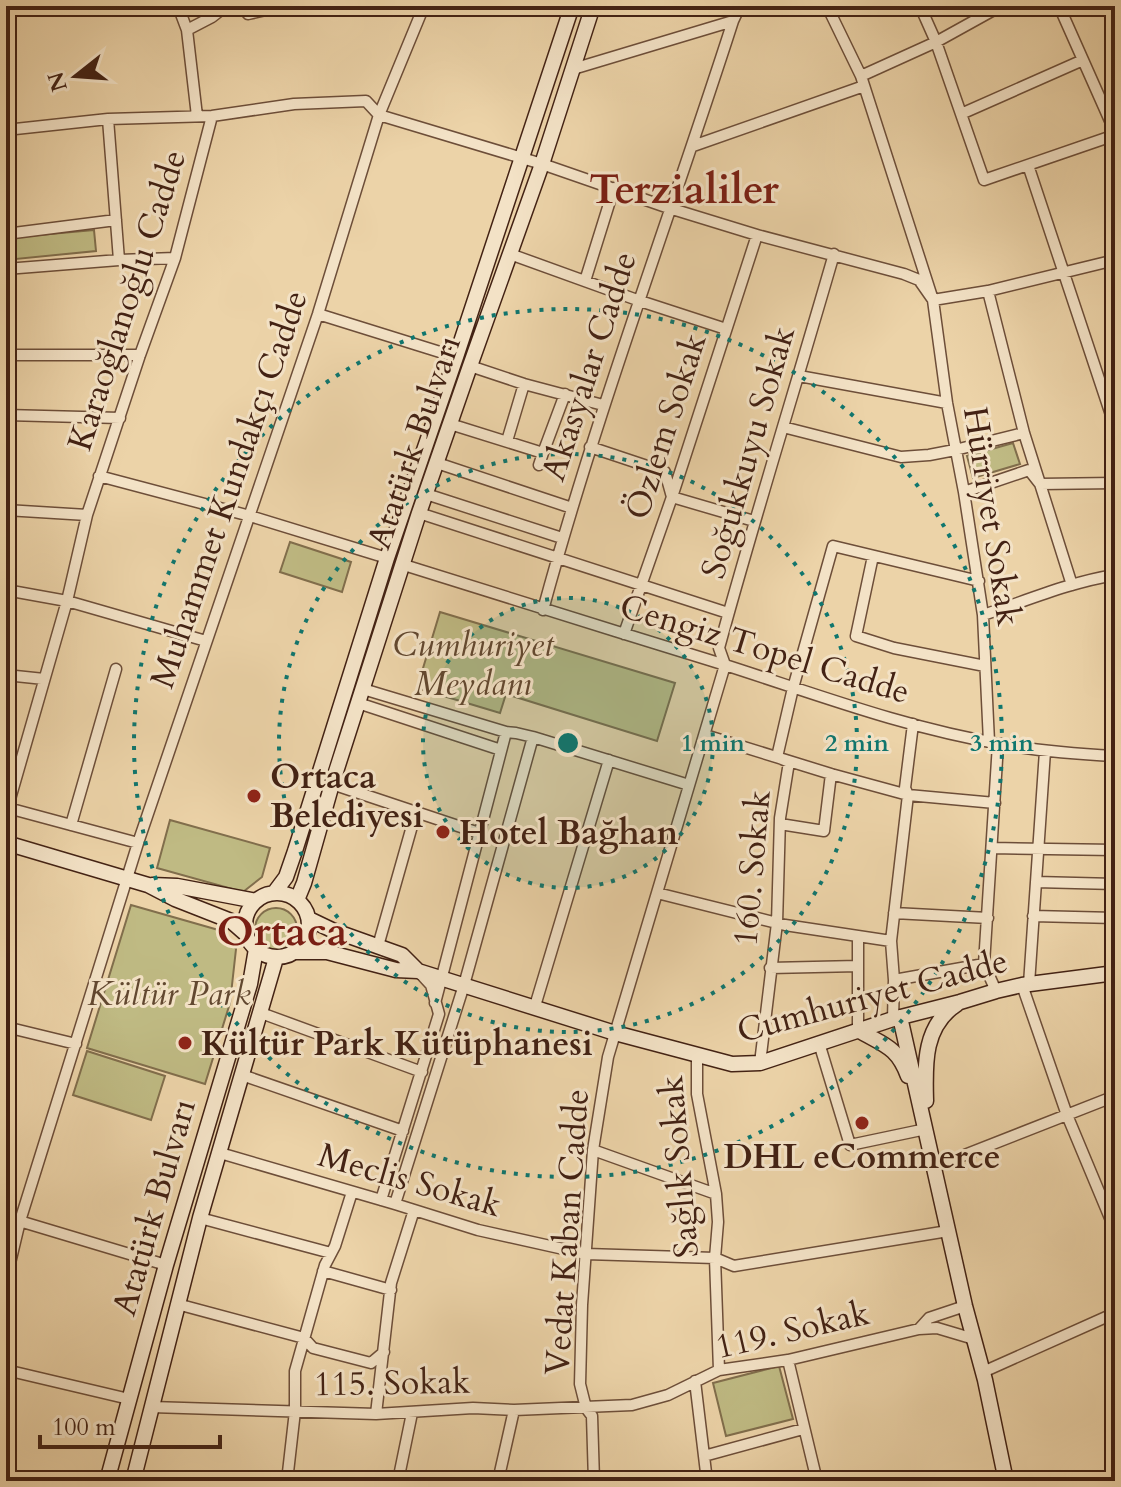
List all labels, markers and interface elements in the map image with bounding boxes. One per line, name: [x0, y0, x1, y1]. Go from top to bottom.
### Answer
north arrow: [36, 36, 116, 116]
text: N: [41, 68, 75, 95]
street label: Karaoğlanoğlu Cadde: [57, 144, 197, 456]
district label: Terzialiler: [589, 161, 779, 218]
street label: Akasyalar Cadde: [530, 246, 648, 487]
street label: Muhammet Kundakçı Cadde: [139, 284, 319, 694]
street label: Soğukkuyu Sokak: [690, 320, 806, 584]
street label: Özlem Sokak: [614, 327, 718, 525]
street label: Atatürk Bulvarı: [356, 329, 472, 555]
street label: Hürriyet Sokak: [952, 403, 1032, 630]
street label: Cengiz Topel Cadde: [614, 583, 915, 715]
park label: Cumhuriyet Meydanı: [392, 622, 555, 707]
text: 1 min: [681, 727, 746, 760]
text: 2 min: [825, 727, 890, 760]
text: 3 min: [970, 727, 1035, 760]
centre of rings: [554, 729, 582, 757]
place label: Ortaca Belediyesi: [270, 754, 424, 839]
marker: Ortaca Belediyesi: [245, 787, 263, 805]
street label: 160. Sokak: [722, 787, 782, 948]
place label: Hotel Bağhan: [459, 810, 679, 856]
marker: Hotel Bağhan: [434, 823, 452, 841]
district label: Ortaca: [216, 903, 348, 960]
street label: Cumhuriyet Cadde: [732, 938, 1013, 1054]
park label: Kültür Park: [87, 971, 251, 1017]
place label: Kültür Park Kütüphanesi: [201, 1021, 593, 1067]
marker: Kültür Park Kütüphanesi: [176, 1034, 194, 1052]
street label: Sağlık Sokak: [648, 1073, 710, 1260]
street label: Vedat Kaban Cadde: [534, 1087, 600, 1377]
street label: Atatürk Bulvarı: [101, 1094, 207, 1321]
marker: DHL eCommerce: [853, 1114, 871, 1132]
street label: Meclis Sokak: [313, 1132, 507, 1228]
place label: DHL eCommerce: [723, 1134, 1001, 1180]
street label: 119. Sokak: [711, 1290, 874, 1370]
street label: 115. Sokak: [313, 1359, 471, 1407]
scale bar: [40, 1399, 220, 1449]
text: 100 m: [52, 1411, 116, 1444]

